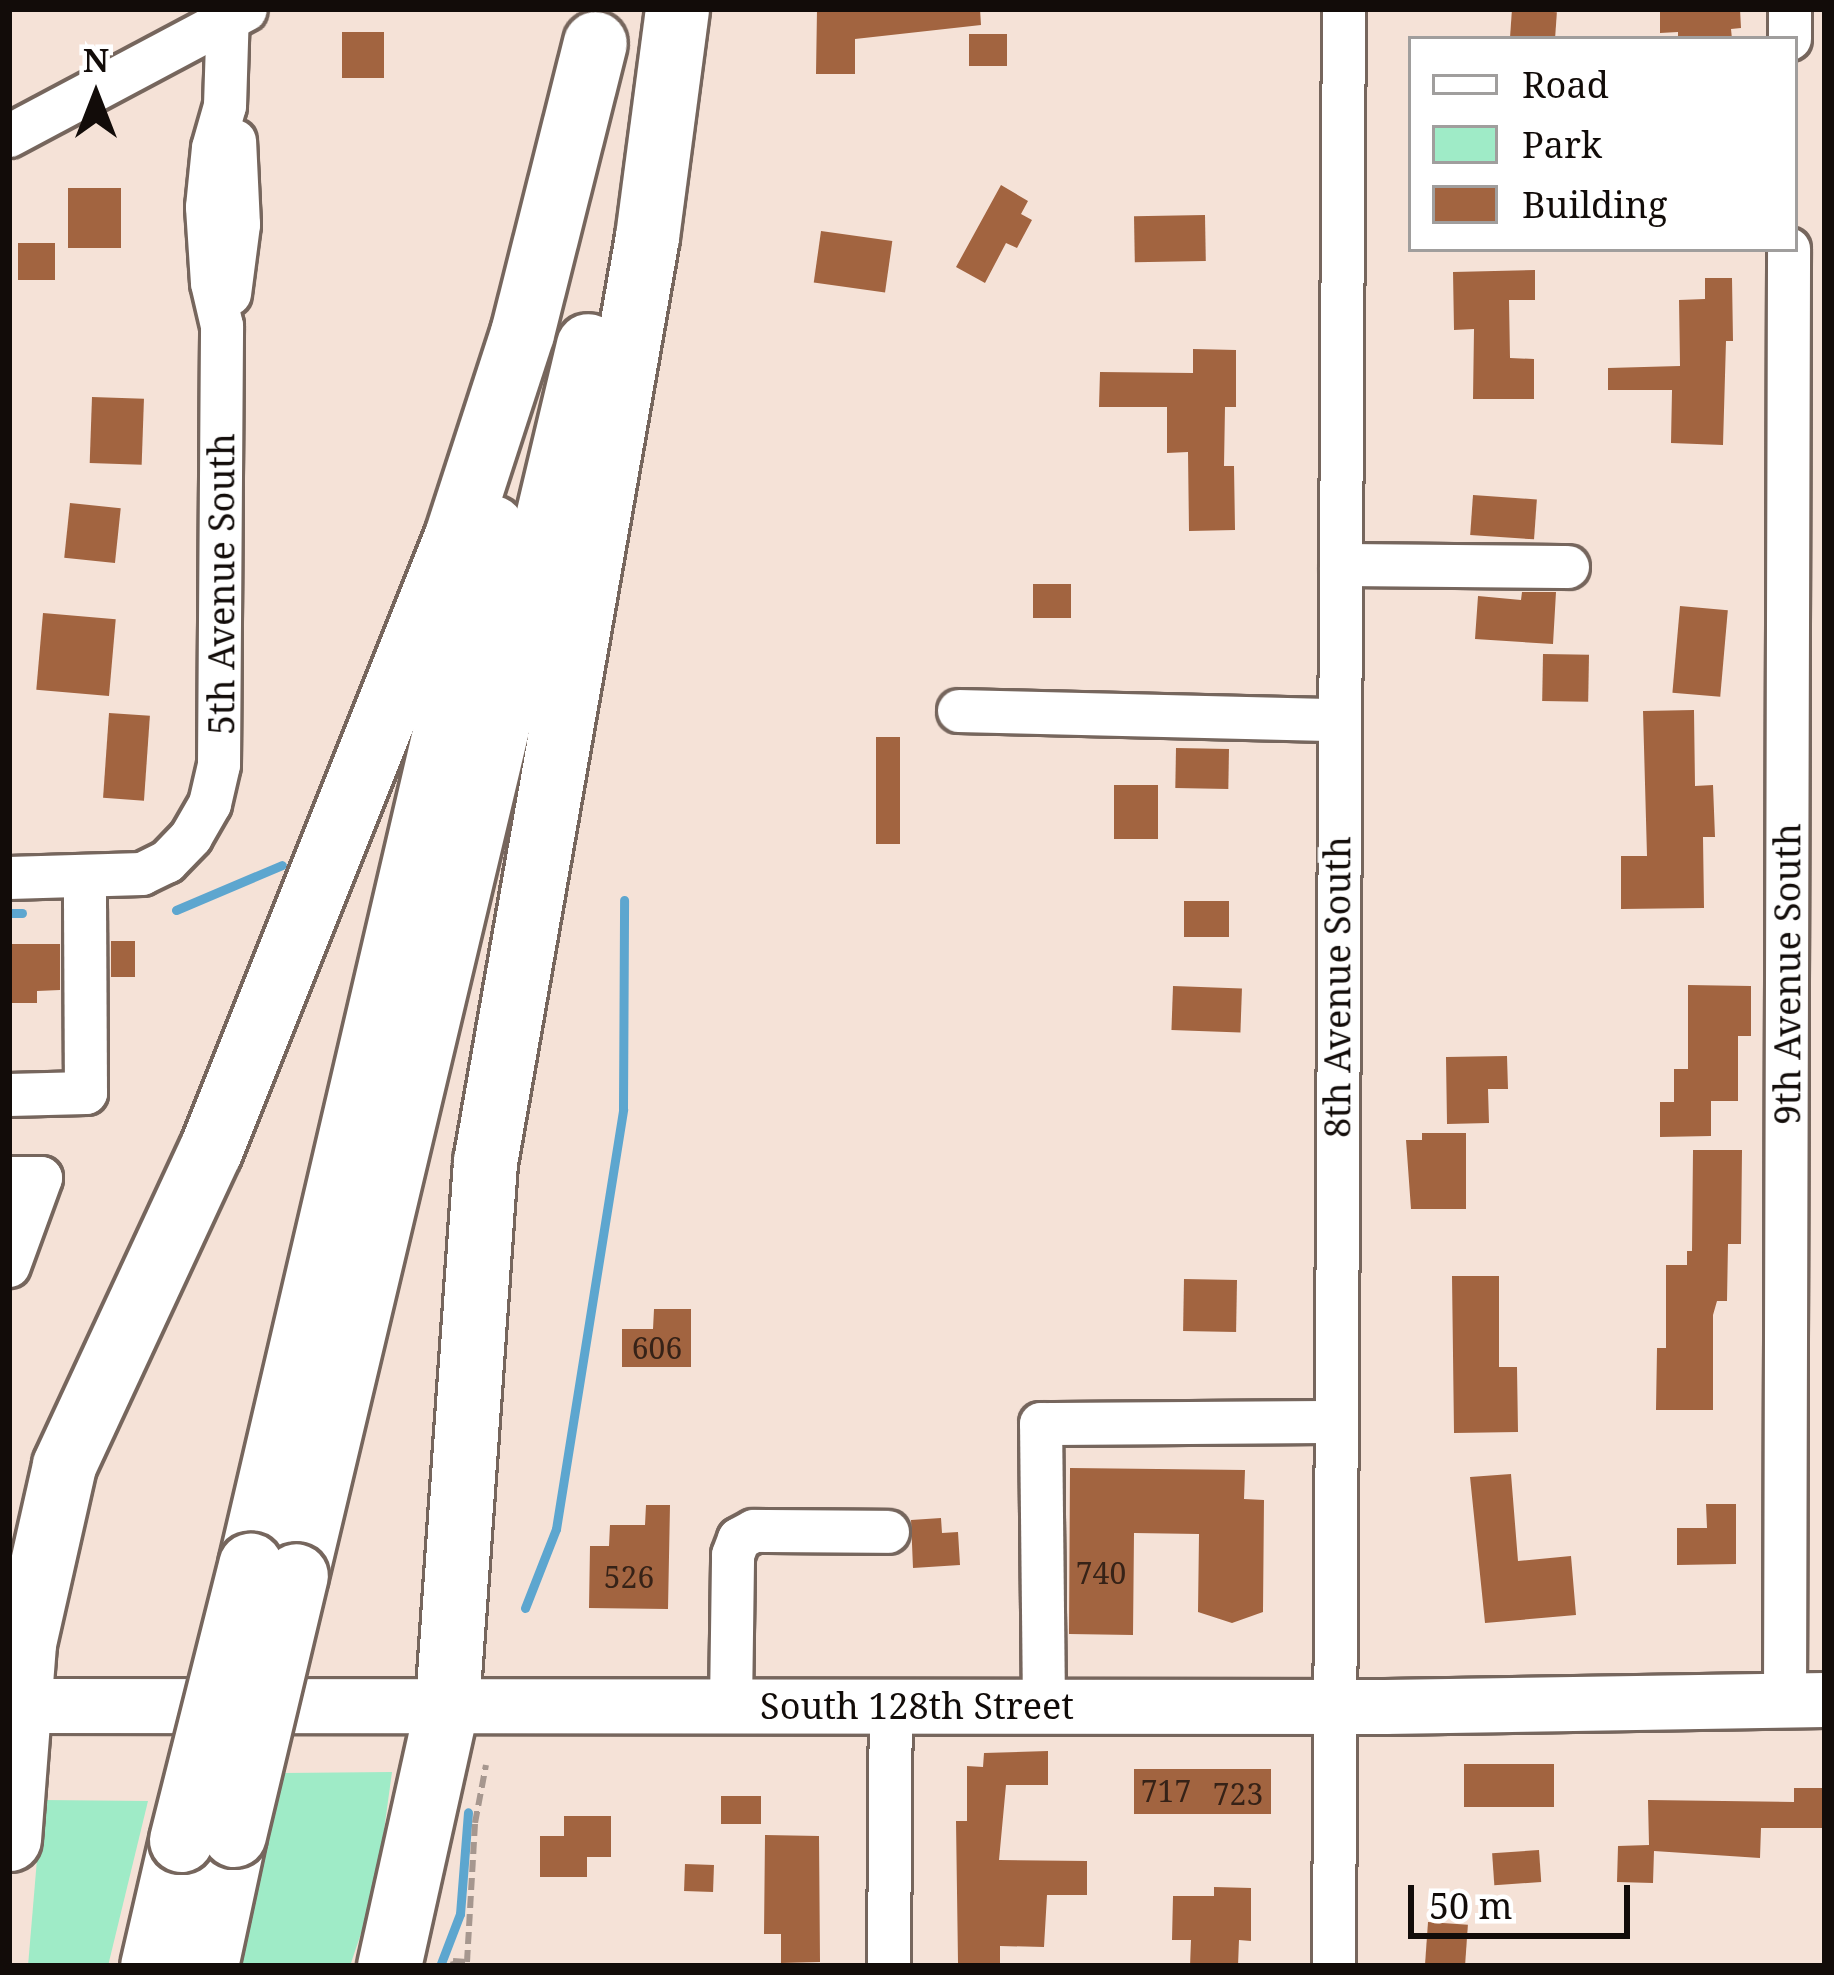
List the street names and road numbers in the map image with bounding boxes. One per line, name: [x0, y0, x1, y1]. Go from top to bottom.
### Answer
street label: 5th Avenue South: [199, 433, 243, 735]
street label: 9th Avenue South: [1765, 823, 1809, 1125]
street label: 8th Avenue South: [1315, 836, 1359, 1138]
street label: South 128th Street: [760, 1684, 1074, 1728]

